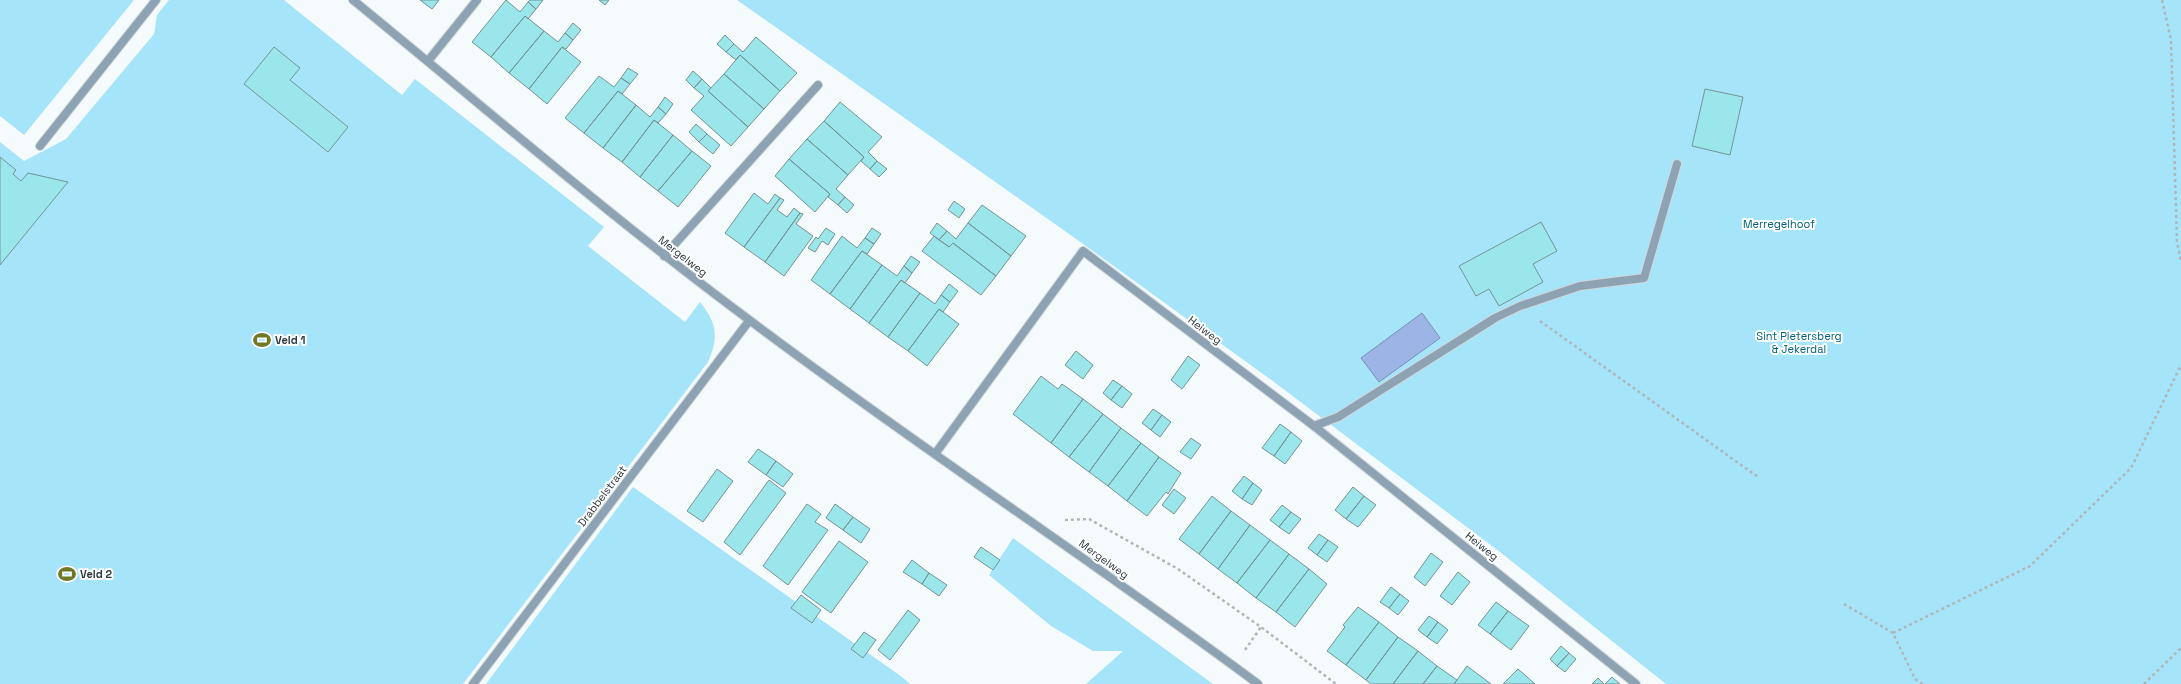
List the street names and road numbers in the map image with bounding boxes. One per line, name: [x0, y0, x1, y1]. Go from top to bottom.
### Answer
street label: Mergelweg: [656, 232, 710, 280]
street label: Heiweg: [1185, 313, 1225, 347]
street label: Drabbelstraat: [574, 463, 630, 529]
street label: Heiweg: [1463, 528, 1501, 564]
street label: Mergelweg: [1076, 536, 1132, 582]

